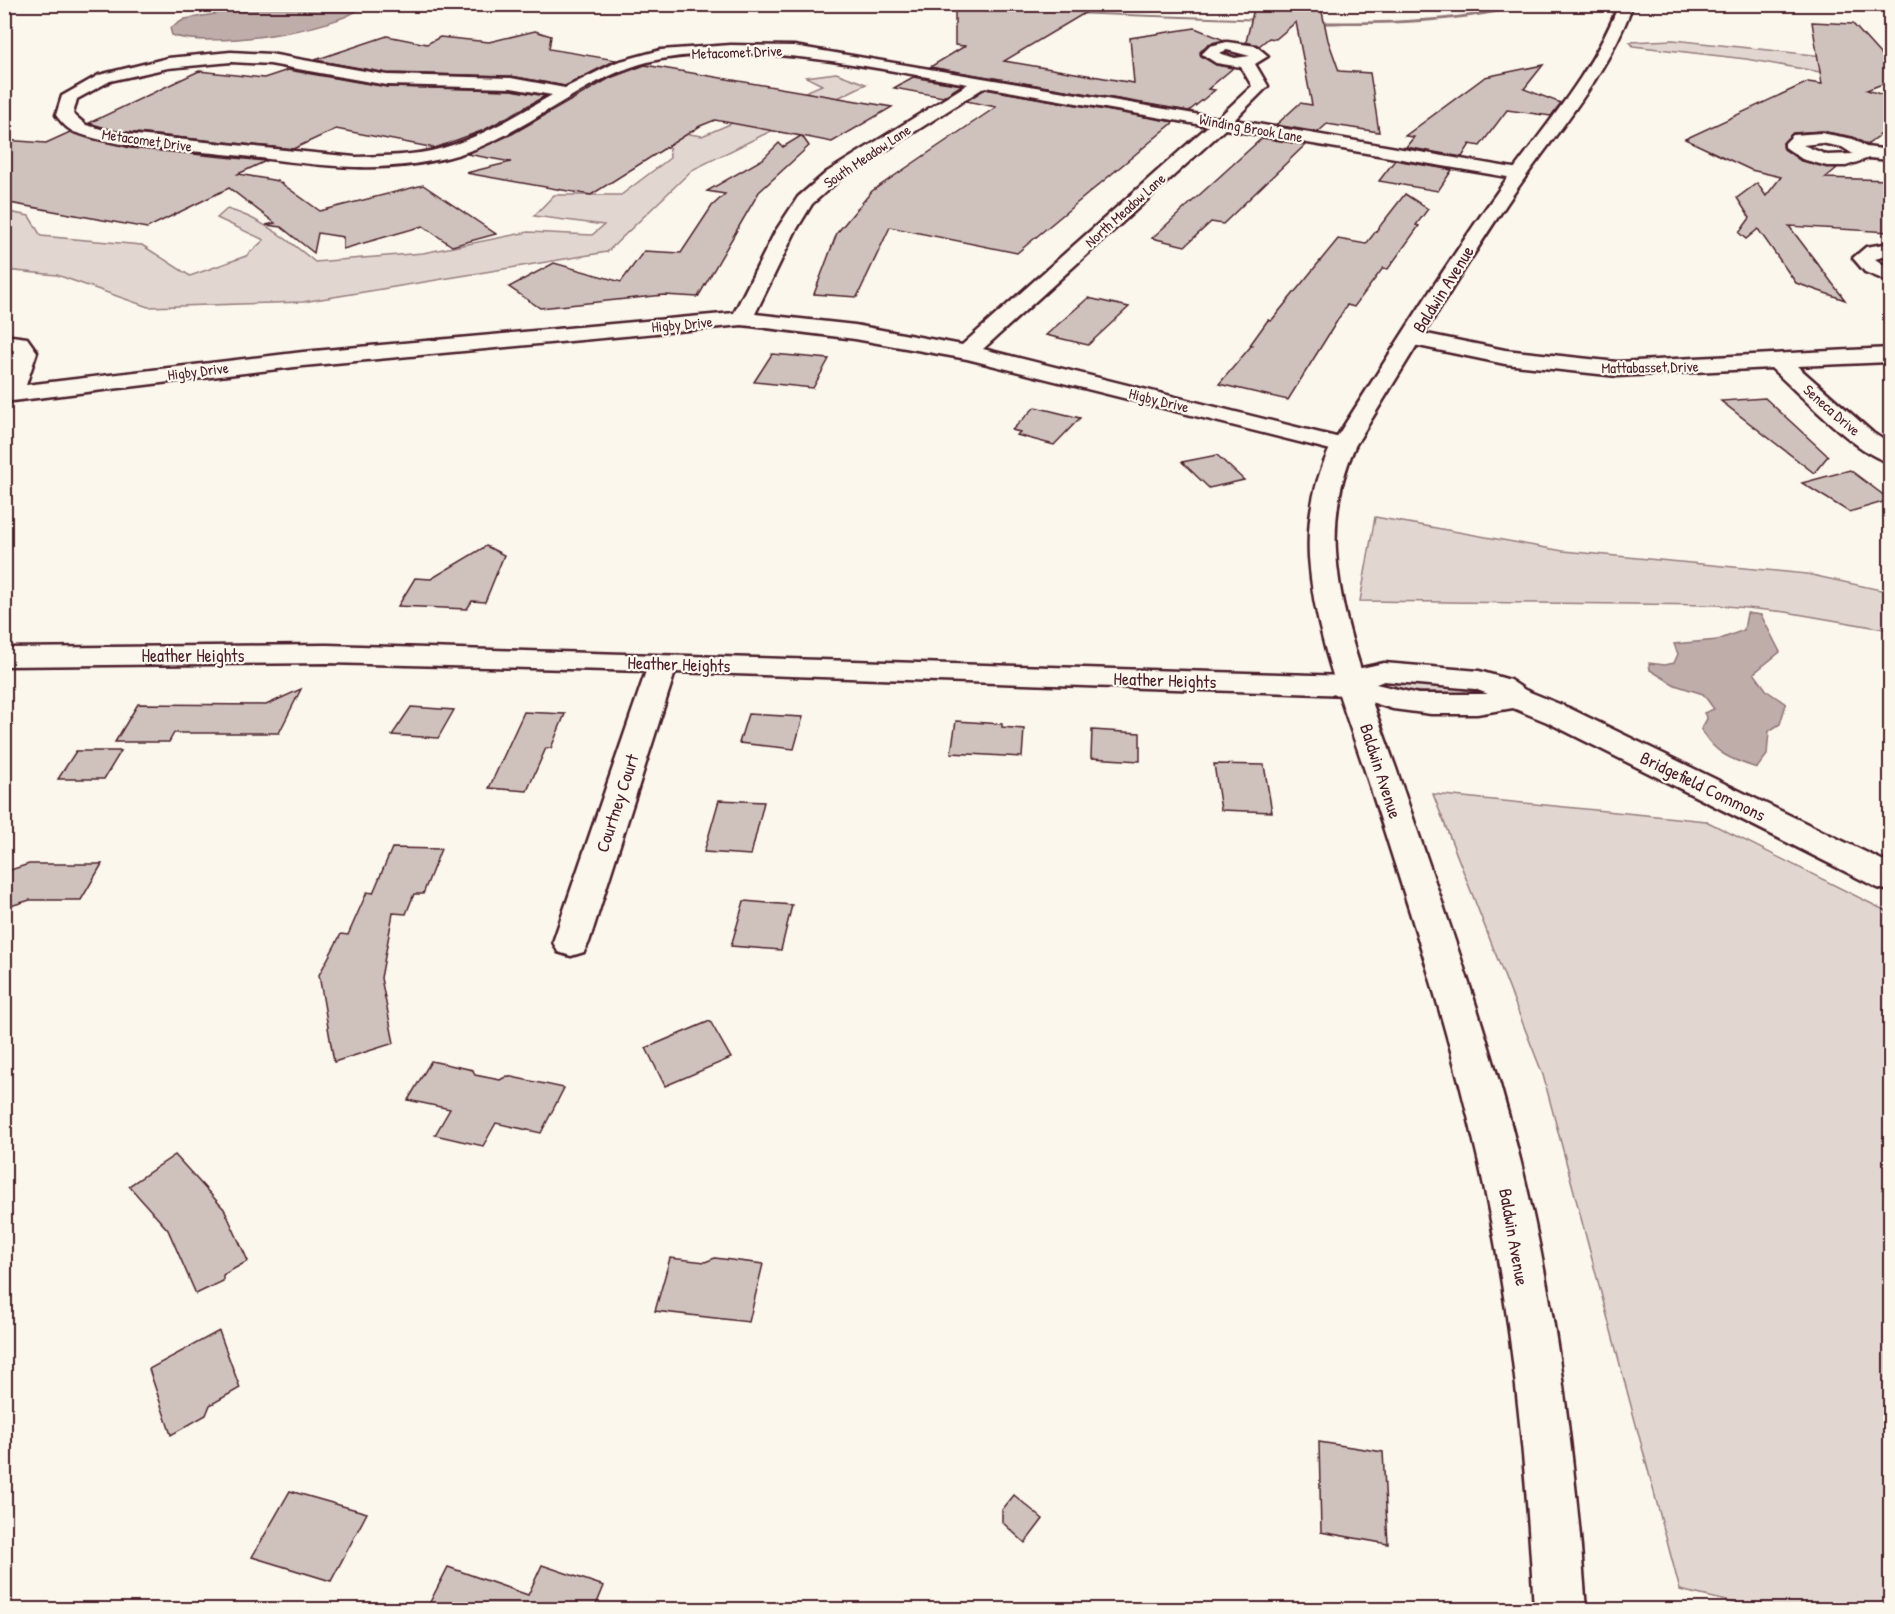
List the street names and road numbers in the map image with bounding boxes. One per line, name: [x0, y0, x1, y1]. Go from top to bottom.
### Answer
street label: Metacomet Drive: [691, 40, 783, 64]
street label: Winding Brook Lane: [1198, 109, 1304, 147]
street label: South Meadow Lane: [819, 119, 915, 193]
street label: Metacomet Drive: [101, 123, 193, 157]
street label: North Meadow Lane: [1080, 168, 1170, 252]
street label: Baldwin Avenue: [1406, 241, 1480, 337]
street label: Higby Drive: [651, 311, 713, 337]
street label: Mattabasset Drive: [1601, 356, 1699, 378]
street label: Higby Drive: [166, 357, 230, 385]
street label: Seneca Drive: [1799, 379, 1865, 441]
street label: Higby Drive: [1127, 382, 1191, 418]
street label: Heather Heights: [142, 643, 245, 668]
street label: Heather Heights: [627, 650, 731, 678]
street label: Heather Heights: [1113, 666, 1217, 694]
street label: Baldwin Avenue: [1354, 720, 1408, 822]
street label: Bridgefield Commons: [1636, 745, 1770, 827]
street label: Courtney Court: [589, 750, 645, 855]
street label: Baldwin Avenue: [1493, 1186, 1535, 1288]

